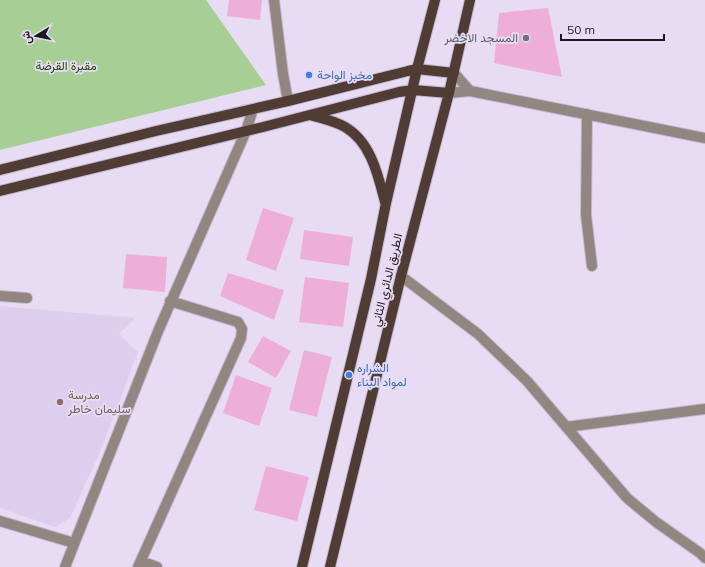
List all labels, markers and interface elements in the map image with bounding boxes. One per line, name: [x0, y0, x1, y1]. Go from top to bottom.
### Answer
north arrow: [16, 16, 56, 56]
scale bar: [561, 16, 664, 42]
text: 50 m: [567, 22, 595, 37]
text: ش: [18, 30, 34, 45]
place label: المسجد الاخضر: [443, 30, 518, 46]
marker: المسجد الاخضر: [521, 33, 531, 43]
park label: مقبرة القرضة: [35, 58, 97, 74]
place label: مخبز الواحة: [317, 67, 372, 83]
marker: مخبز الواحة: [304, 70, 314, 80]
street label: الطريق الدائري الثاني: [368, 232, 408, 329]
place label: الشراره لمواد البناء: [357, 360, 407, 390]
marker: الشراره لمواد البناء: [344, 370, 354, 380]
place label: مدرسة سليمان خاطر: [67, 387, 131, 417]
marker: مدرسة سليمان خاطر: [55, 397, 65, 407]

